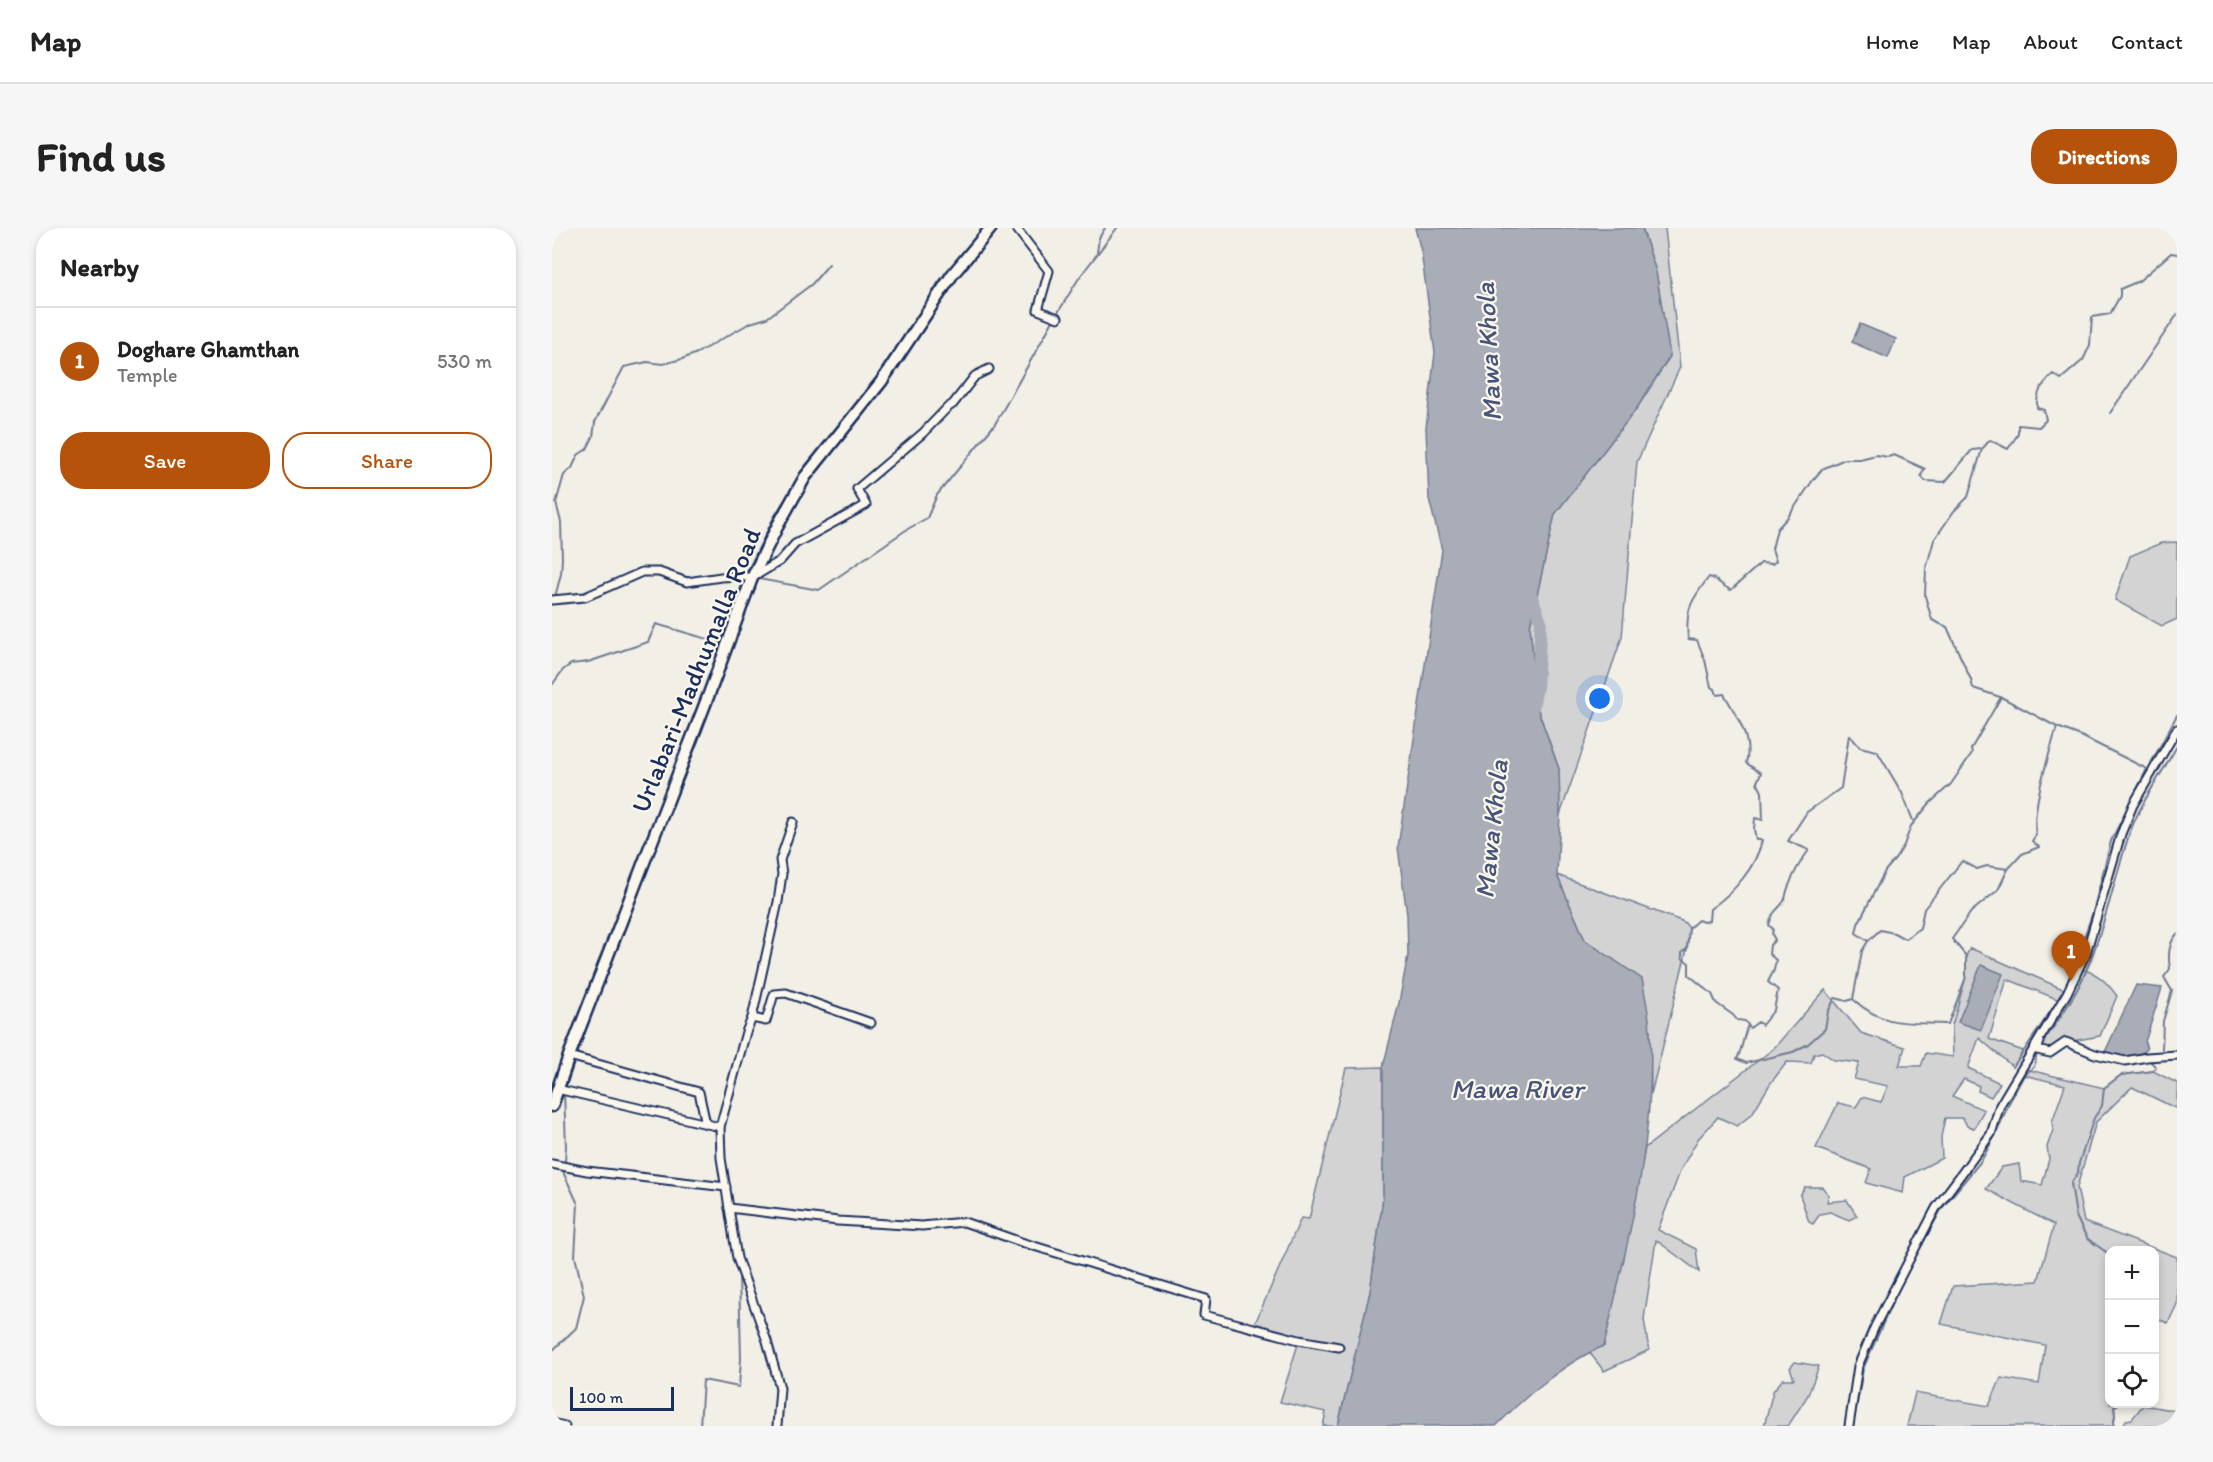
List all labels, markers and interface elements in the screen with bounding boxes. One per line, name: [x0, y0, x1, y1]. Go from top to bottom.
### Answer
text: Map: [30, 24, 81, 58]
text: Home: [1866, 29, 1919, 54]
text: Map: [1952, 29, 1991, 54]
text: About: [2024, 29, 2078, 54]
text: Contact: [2111, 29, 2183, 54]
button: Directions: [2031, 129, 2177, 184]
text: Find us: [36, 131, 166, 182]
text: Nearby: [60, 251, 139, 283]
water label: Mawa Khola: [1468, 281, 1508, 422]
text: Doghare Ghamthan: [117, 336, 299, 363]
text: 1: [75, 349, 84, 373]
text: 530 m: [437, 349, 492, 373]
text: Temple: [117, 363, 178, 387]
button: Save: [60, 432, 270, 489]
button: Share: [282, 432, 492, 489]
street label: Urlabari-Madhumalla Road: [624, 522, 768, 817]
your location: [1585, 684, 1614, 713]
water label: Mawa Khola: [1467, 757, 1515, 900]
pin: 1: [2052, 932, 2090, 981]
water label: Mawa River: [1451, 1072, 1587, 1105]
map controls: [2105, 1246, 2159, 1408]
button: +: [2105, 1246, 2159, 1300]
button: −: [2105, 1300, 2159, 1354]
button: locate: [2105, 1354, 2159, 1408]
scale bar: [570, 1384, 674, 1412]
text: 100 m: [579, 1388, 623, 1407]

